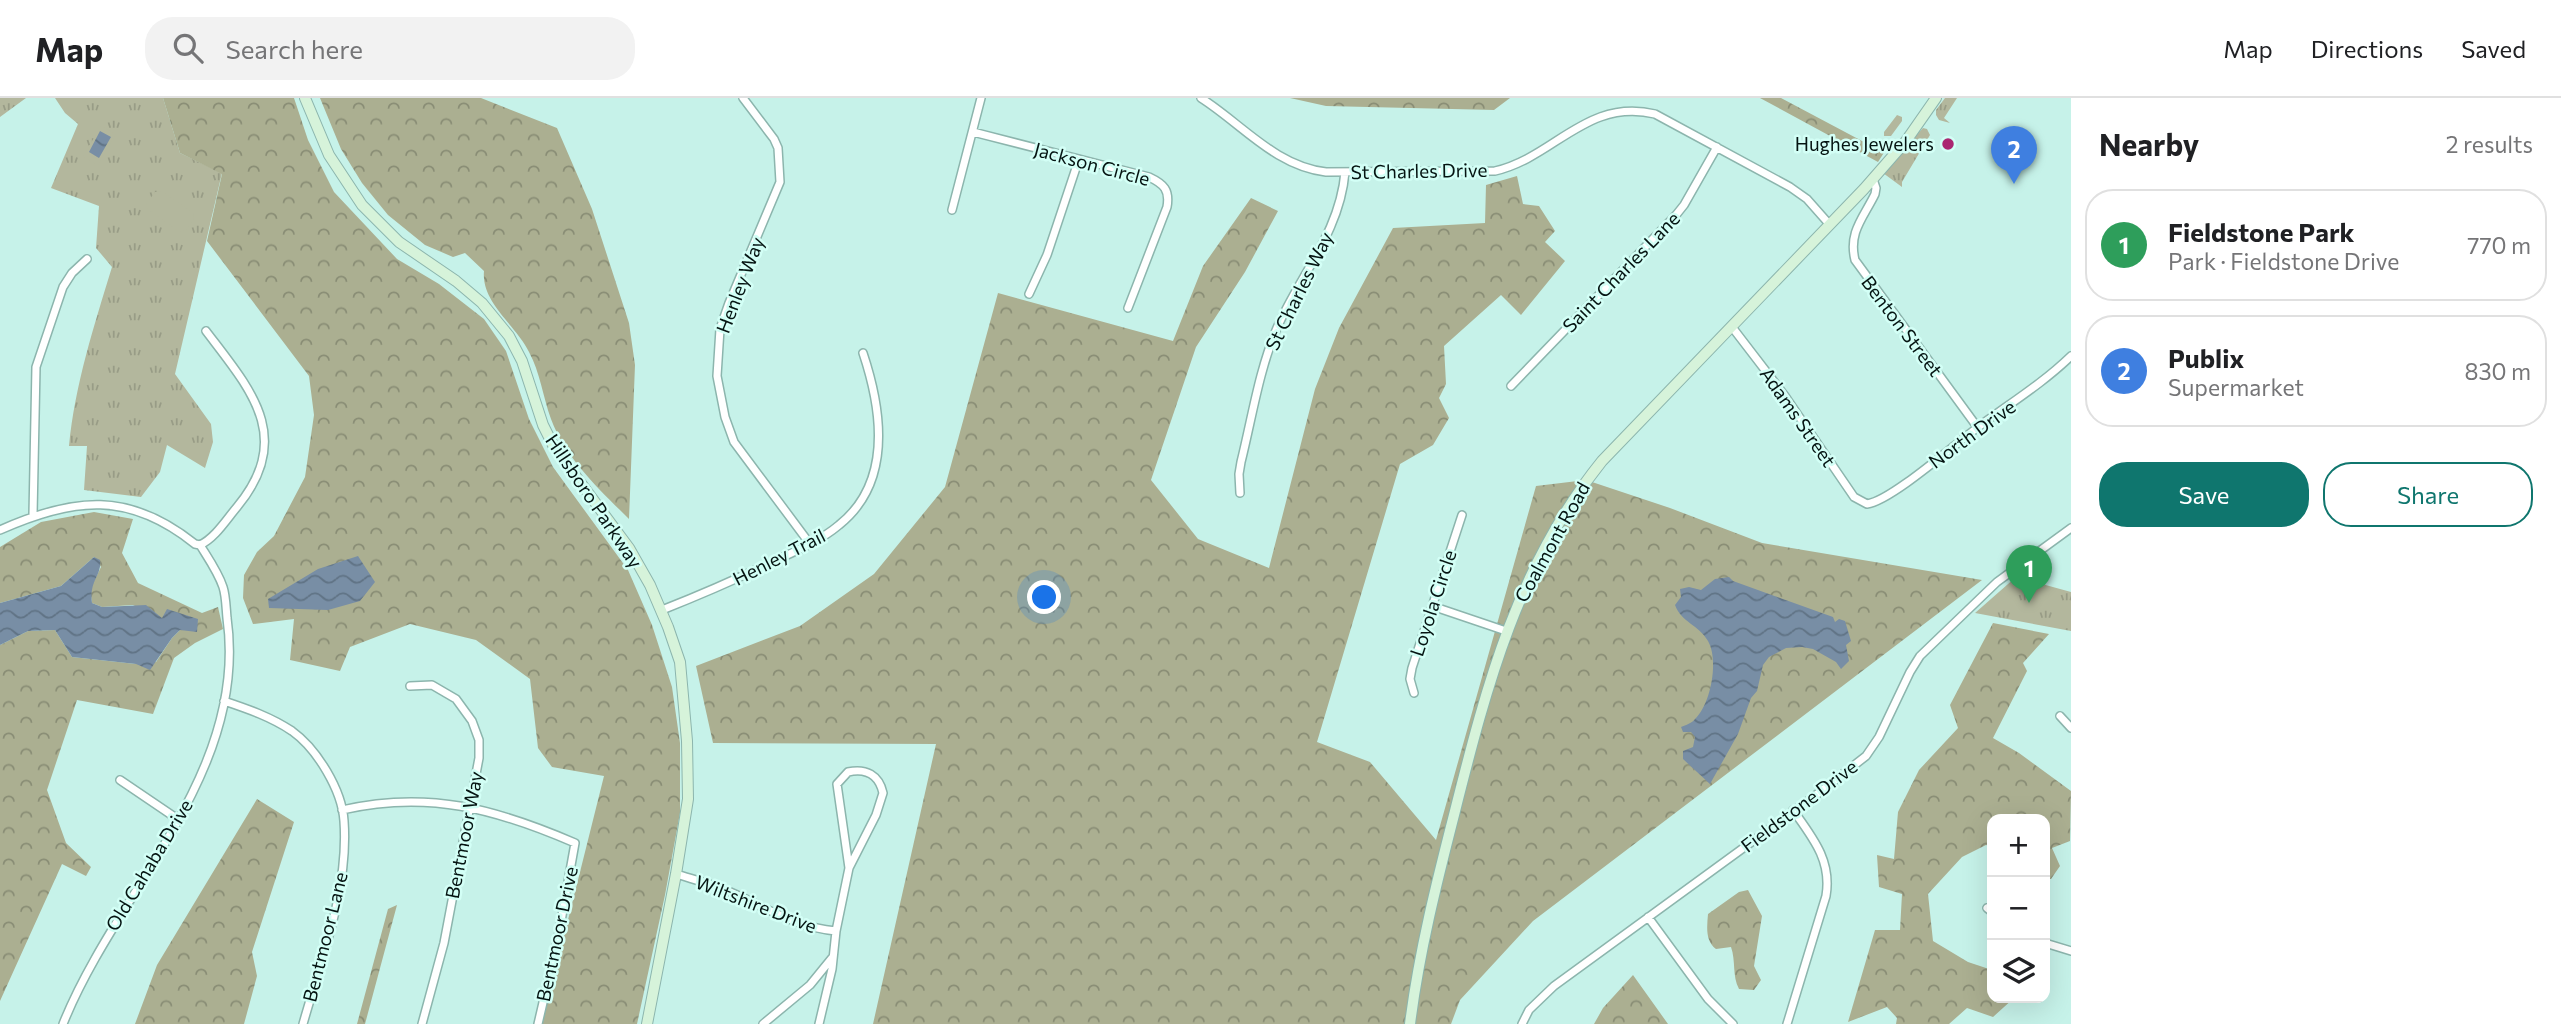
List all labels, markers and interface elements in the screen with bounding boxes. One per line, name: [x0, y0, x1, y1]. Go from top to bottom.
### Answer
search box: [145, 17, 635, 80]
text: Map: [35, 28, 103, 69]
icon: search: [169, 29, 207, 67]
text: Search here: [225, 33, 363, 64]
text: Map: [2223, 34, 2273, 63]
text: Directions: [2311, 34, 2423, 63]
text: Saved: [2461, 34, 2526, 63]
text: Nearby: [2099, 125, 2199, 162]
pin: 2: [1991, 126, 2037, 184]
text: 2 results: [2446, 130, 2533, 158]
place label: Hughes Jewelers: [1795, 132, 1934, 155]
marker: Hughes Jewelers: [1940, 136, 1956, 152]
street label: Jackson Circle: [1032, 137, 1153, 190]
street label: St Charles Drive: [1350, 158, 1488, 183]
street label: Saint Charles Lane: [1557, 207, 1684, 337]
text: Fieldstone Park: [2168, 216, 2355, 247]
street label: St Charles Way: [1260, 228, 1337, 354]
text: 1: [2119, 231, 2129, 259]
text: 770 m: [2467, 231, 2531, 259]
street label: Henley Way: [711, 233, 768, 336]
text: Park · Fieldstone Drive: [2168, 247, 2399, 275]
street label: Benton Street: [1857, 271, 1948, 381]
text: Publix: [2168, 342, 2244, 373]
text: 2: [2117, 357, 2131, 385]
text: 830 m: [2465, 357, 2531, 385]
street label: Adams Street: [1756, 363, 1841, 471]
text: Supermarket: [2168, 373, 2304, 401]
street label: North Drive: [1924, 394, 2020, 473]
street label: Hillsboro Parkway: [541, 429, 648, 572]
button: Save: [2099, 462, 2309, 527]
button: Share: [2323, 462, 2533, 527]
street label: Coalmont Road: [1509, 478, 1594, 606]
street label: Henley Trail: [729, 523, 829, 590]
pin: 1: [2006, 545, 2052, 603]
street label: Loyola Circle: [1405, 547, 1461, 659]
your location: [1027, 580, 1061, 614]
street label: Fieldstone Drive: [1736, 754, 1861, 857]
street label: Bentmoor Way: [440, 769, 487, 901]
street label: Old Cahaba Drive: [100, 795, 197, 935]
map controls: [1987, 814, 2050, 1003]
button: +: [1987, 814, 2050, 877]
street label: Bentmoor Drive: [531, 864, 582, 1003]
street label: Bentmoor Lane: [297, 869, 352, 1004]
street label: Wiltshire Drive: [692, 870, 820, 937]
button: −: [1987, 877, 2050, 940]
button: layers: [1987, 940, 2050, 1003]

